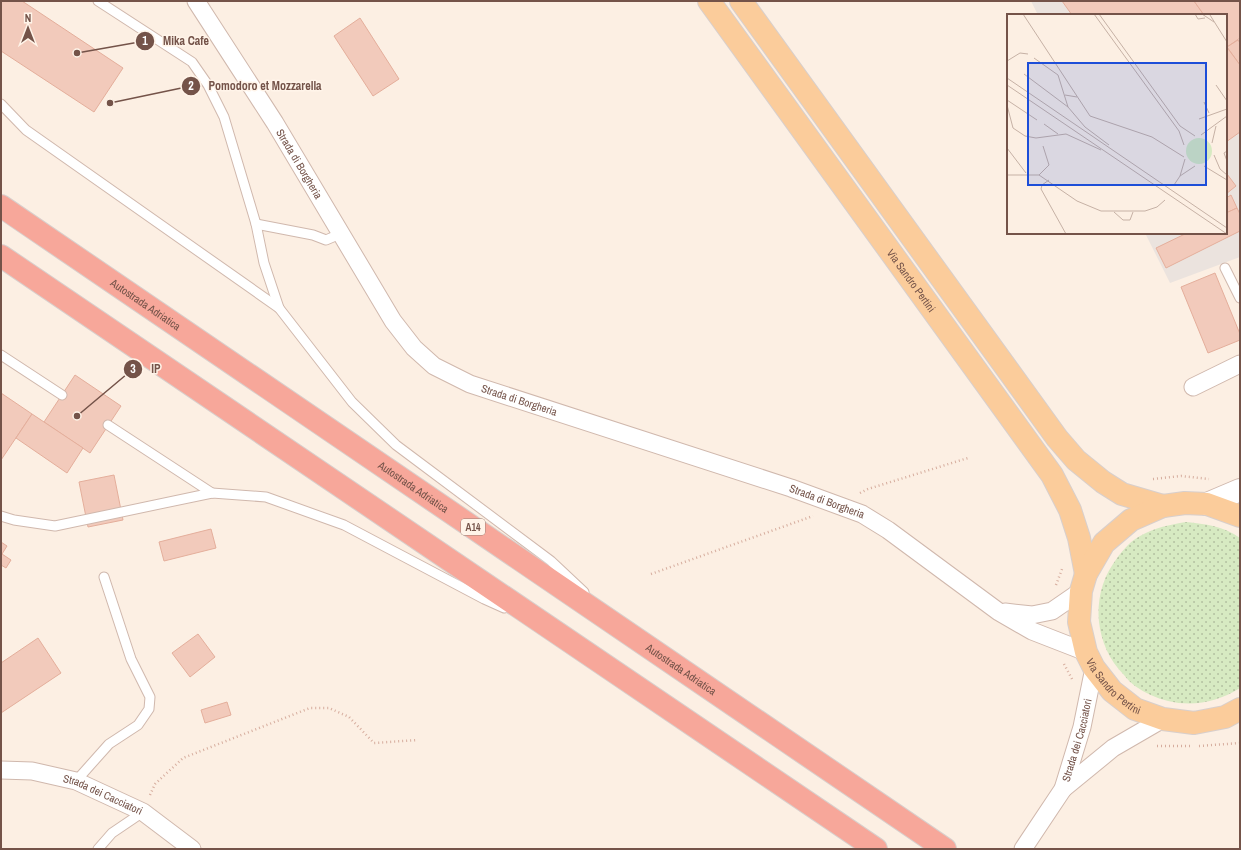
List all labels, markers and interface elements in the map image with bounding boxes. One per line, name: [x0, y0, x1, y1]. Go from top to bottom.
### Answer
north arrow: [8, 8, 48, 48]
text: N: [25, 11, 31, 25]
inset map: [1007, 14, 1227, 234]
callout: Mika Cafe: [135, 29, 217, 53]
text: 1: [142, 33, 148, 49]
text: Mika Cafe: [163, 33, 209, 49]
callout: Pomodoro et Mozzarella: [181, 74, 330, 98]
text: 2: [188, 78, 194, 94]
text: Pomodoro et Mozzarella: [208, 78, 322, 94]
street label: Strada di Borgheria: [273, 126, 326, 201]
street label: Via Sandro Pertini: [884, 246, 939, 315]
street label: Autostrada Adriatica: [107, 275, 183, 333]
callout: IP: [123, 357, 168, 381]
text: 3: [130, 361, 136, 377]
text: IP: [151, 361, 161, 377]
street label: Strada di Borgheria: [480, 381, 559, 419]
street label: Autostrada Adriatica: [375, 457, 451, 516]
street label: Strada di Borgheria: [788, 481, 867, 521]
road number: A14: [461, 519, 485, 535]
street label: Autostrada Adriatica: [643, 640, 719, 698]
street label: Via Sandro Pertini: [1083, 656, 1143, 717]
street label: Strada dei Cacciatori: [1059, 697, 1095, 783]
street label: Strada dei Cacciatori: [62, 771, 145, 818]

